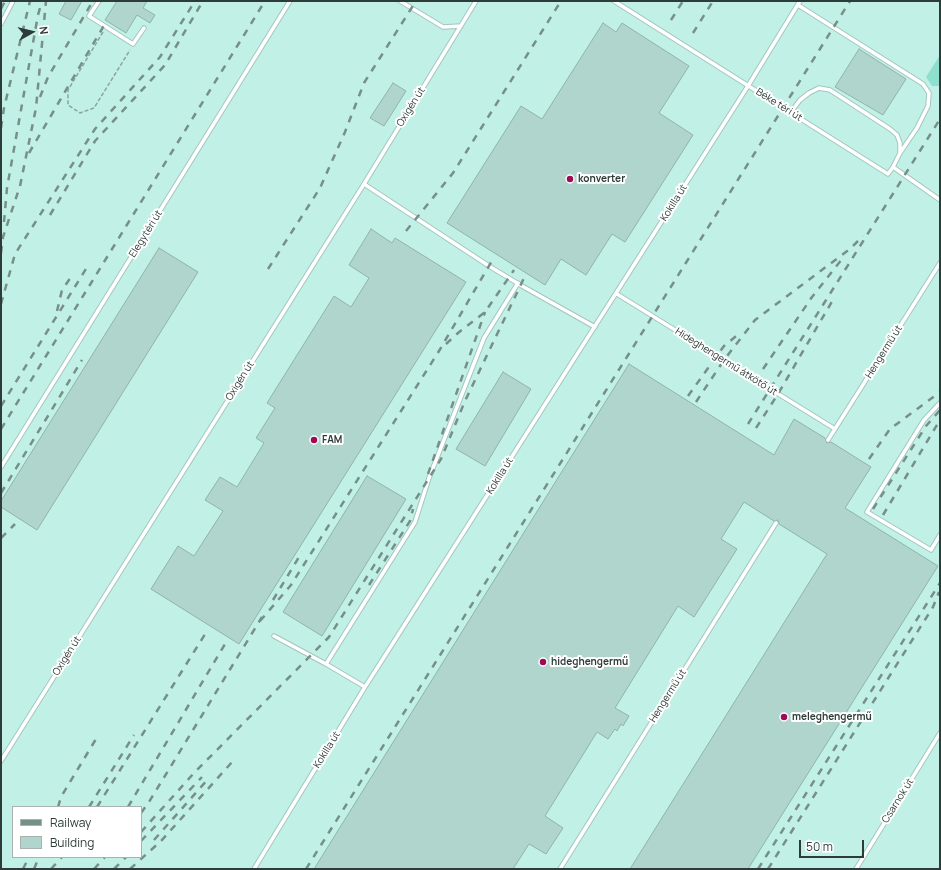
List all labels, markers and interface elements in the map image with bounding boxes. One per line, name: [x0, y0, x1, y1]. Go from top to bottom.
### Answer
north arrow: [12, 12, 52, 52]
text: N: [36, 25, 52, 35]
street label: Oxigén út: [394, 85, 428, 129]
street label: Béke téri út: [754, 86, 804, 124]
place label: konverter: [578, 173, 625, 185]
marker: konverter: [565, 174, 575, 184]
street label: Kokilla út: [658, 182, 690, 224]
street label: Elegytéri út: [127, 208, 165, 260]
street label: Hengermű út: [863, 323, 905, 381]
street label: Hideghengermű átkötő út: [673, 326, 779, 398]
street label: Oxigén út: [223, 359, 257, 403]
place label: FAM: [322, 434, 342, 446]
marker: FAM: [309, 435, 319, 445]
street label: Kokilla út: [484, 455, 516, 497]
street label: Oxigén út: [50, 634, 84, 678]
place label: hideghengermű: [551, 656, 628, 668]
marker: hideghengermű: [538, 657, 548, 667]
street label: Hengermű út: [647, 667, 689, 725]
place label: meleghengermű: [792, 711, 872, 723]
marker: meleghengermű: [779, 712, 789, 722]
street label: Kokilla út: [311, 729, 343, 771]
street label: Csarnok út: [880, 776, 916, 826]
legend: [12, 806, 142, 858]
text: Railway: [50, 814, 91, 831]
scale bar: [801, 832, 866, 858]
text: Building: [50, 834, 94, 851]
text: 50 m: [806, 838, 833, 855]

